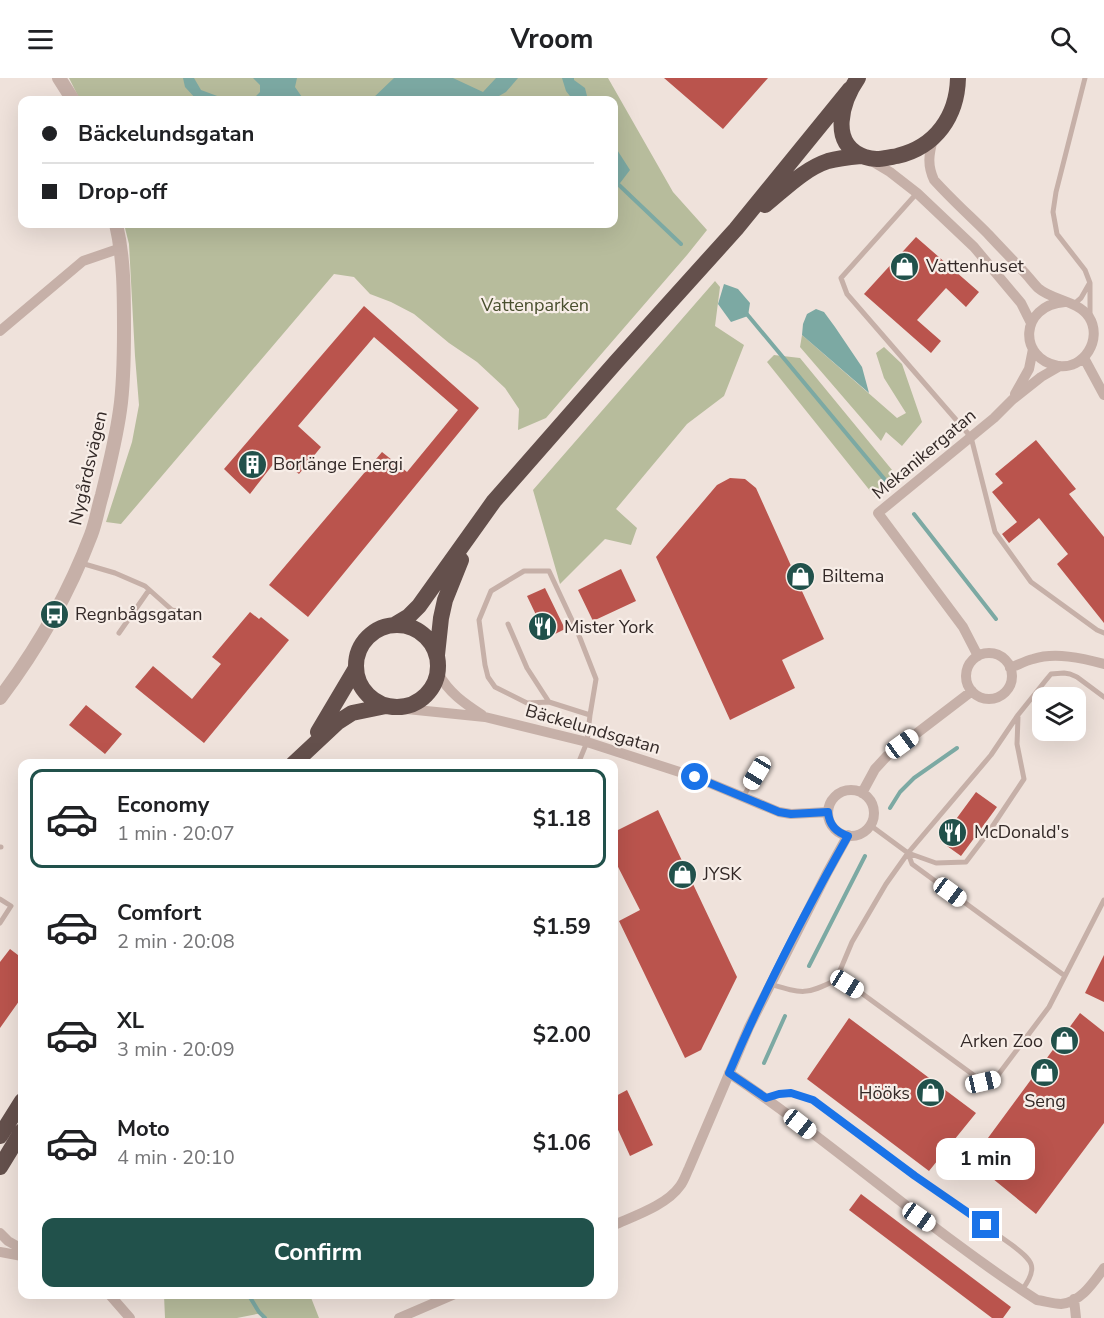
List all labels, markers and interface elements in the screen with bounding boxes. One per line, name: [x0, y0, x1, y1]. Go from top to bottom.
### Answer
text: Vroom: [511, 21, 593, 58]
icon: menu: [24, 23, 57, 56]
icon: search: [1047, 23, 1080, 56]
text: Bäckelundsgatan: [78, 119, 254, 149]
text: Drop-off: [78, 177, 167, 207]
shop icon: Vattenhuset: [889, 250, 921, 282]
place label: Vattenhuset: [925, 254, 1025, 278]
park label: Vattenparken: [480, 293, 589, 317]
street label: Mekanikergatan: [867, 403, 981, 505]
street label: Nygårdsvägen: [63, 408, 113, 528]
building icon: Borlänge Energi: [236, 448, 268, 480]
place label: Borlänge Energi: [273, 452, 403, 476]
shop icon: Biltema: [785, 560, 817, 592]
place label: Biltema: [822, 564, 884, 588]
bus stop icon: Regnbågsgatan: [38, 598, 70, 630]
place label: Regnbågsgatan: [75, 602, 203, 626]
restaurant icon: Mister York: [527, 611, 559, 643]
place label: Mister York: [564, 615, 655, 639]
map controls: [1032, 687, 1086, 741]
button: layers: [1032, 687, 1086, 741]
street label: Bäckelundsgatan: [523, 698, 663, 760]
car: [882, 726, 922, 762]
car: [740, 753, 774, 793]
route start: [681, 763, 708, 790]
text: Economy: [117, 790, 209, 820]
icon: car: [45, 792, 99, 846]
text: $1.18: [533, 804, 591, 834]
restaurant icon: McDonald's: [937, 816, 969, 848]
text: 1 min · 20:07: [117, 820, 235, 847]
place label: McDonald's: [974, 820, 1069, 844]
shop icon: JYSK: [666, 858, 698, 890]
place label: JYSK: [702, 862, 742, 886]
car: [930, 874, 970, 910]
text: Comfort: [117, 898, 201, 928]
icon: car: [45, 900, 99, 954]
text: $1.59: [533, 912, 591, 942]
text: 2 min · 20:08: [117, 928, 235, 955]
car: [827, 967, 867, 1001]
text: XL: [117, 1006, 144, 1036]
icon: car: [45, 1008, 99, 1062]
text: $2.00: [533, 1020, 591, 1050]
shop icon: Arken Zoo: [1048, 1025, 1080, 1057]
place label: Arken Zoo: [960, 1029, 1043, 1053]
text: 3 min · 20:09: [117, 1036, 235, 1063]
shop icon: Seng: [1029, 1056, 1061, 1088]
car: [963, 1069, 1003, 1095]
shop icon: Hööks: [915, 1077, 947, 1109]
place label: Hööks: [859, 1081, 910, 1105]
place label: Seng: [1024, 1089, 1066, 1113]
car: [780, 1106, 820, 1142]
text: Moto: [117, 1114, 170, 1144]
icon: car: [45, 1116, 99, 1170]
text: $1.06: [533, 1128, 591, 1158]
callout: 1 min: [936, 1138, 1036, 1180]
text: 4 min · 20:10: [117, 1144, 235, 1171]
text: 1 min: [960, 1145, 1011, 1172]
car: [899, 1199, 939, 1235]
route end: [972, 1211, 999, 1238]
button: Confirm: [42, 1218, 594, 1287]

